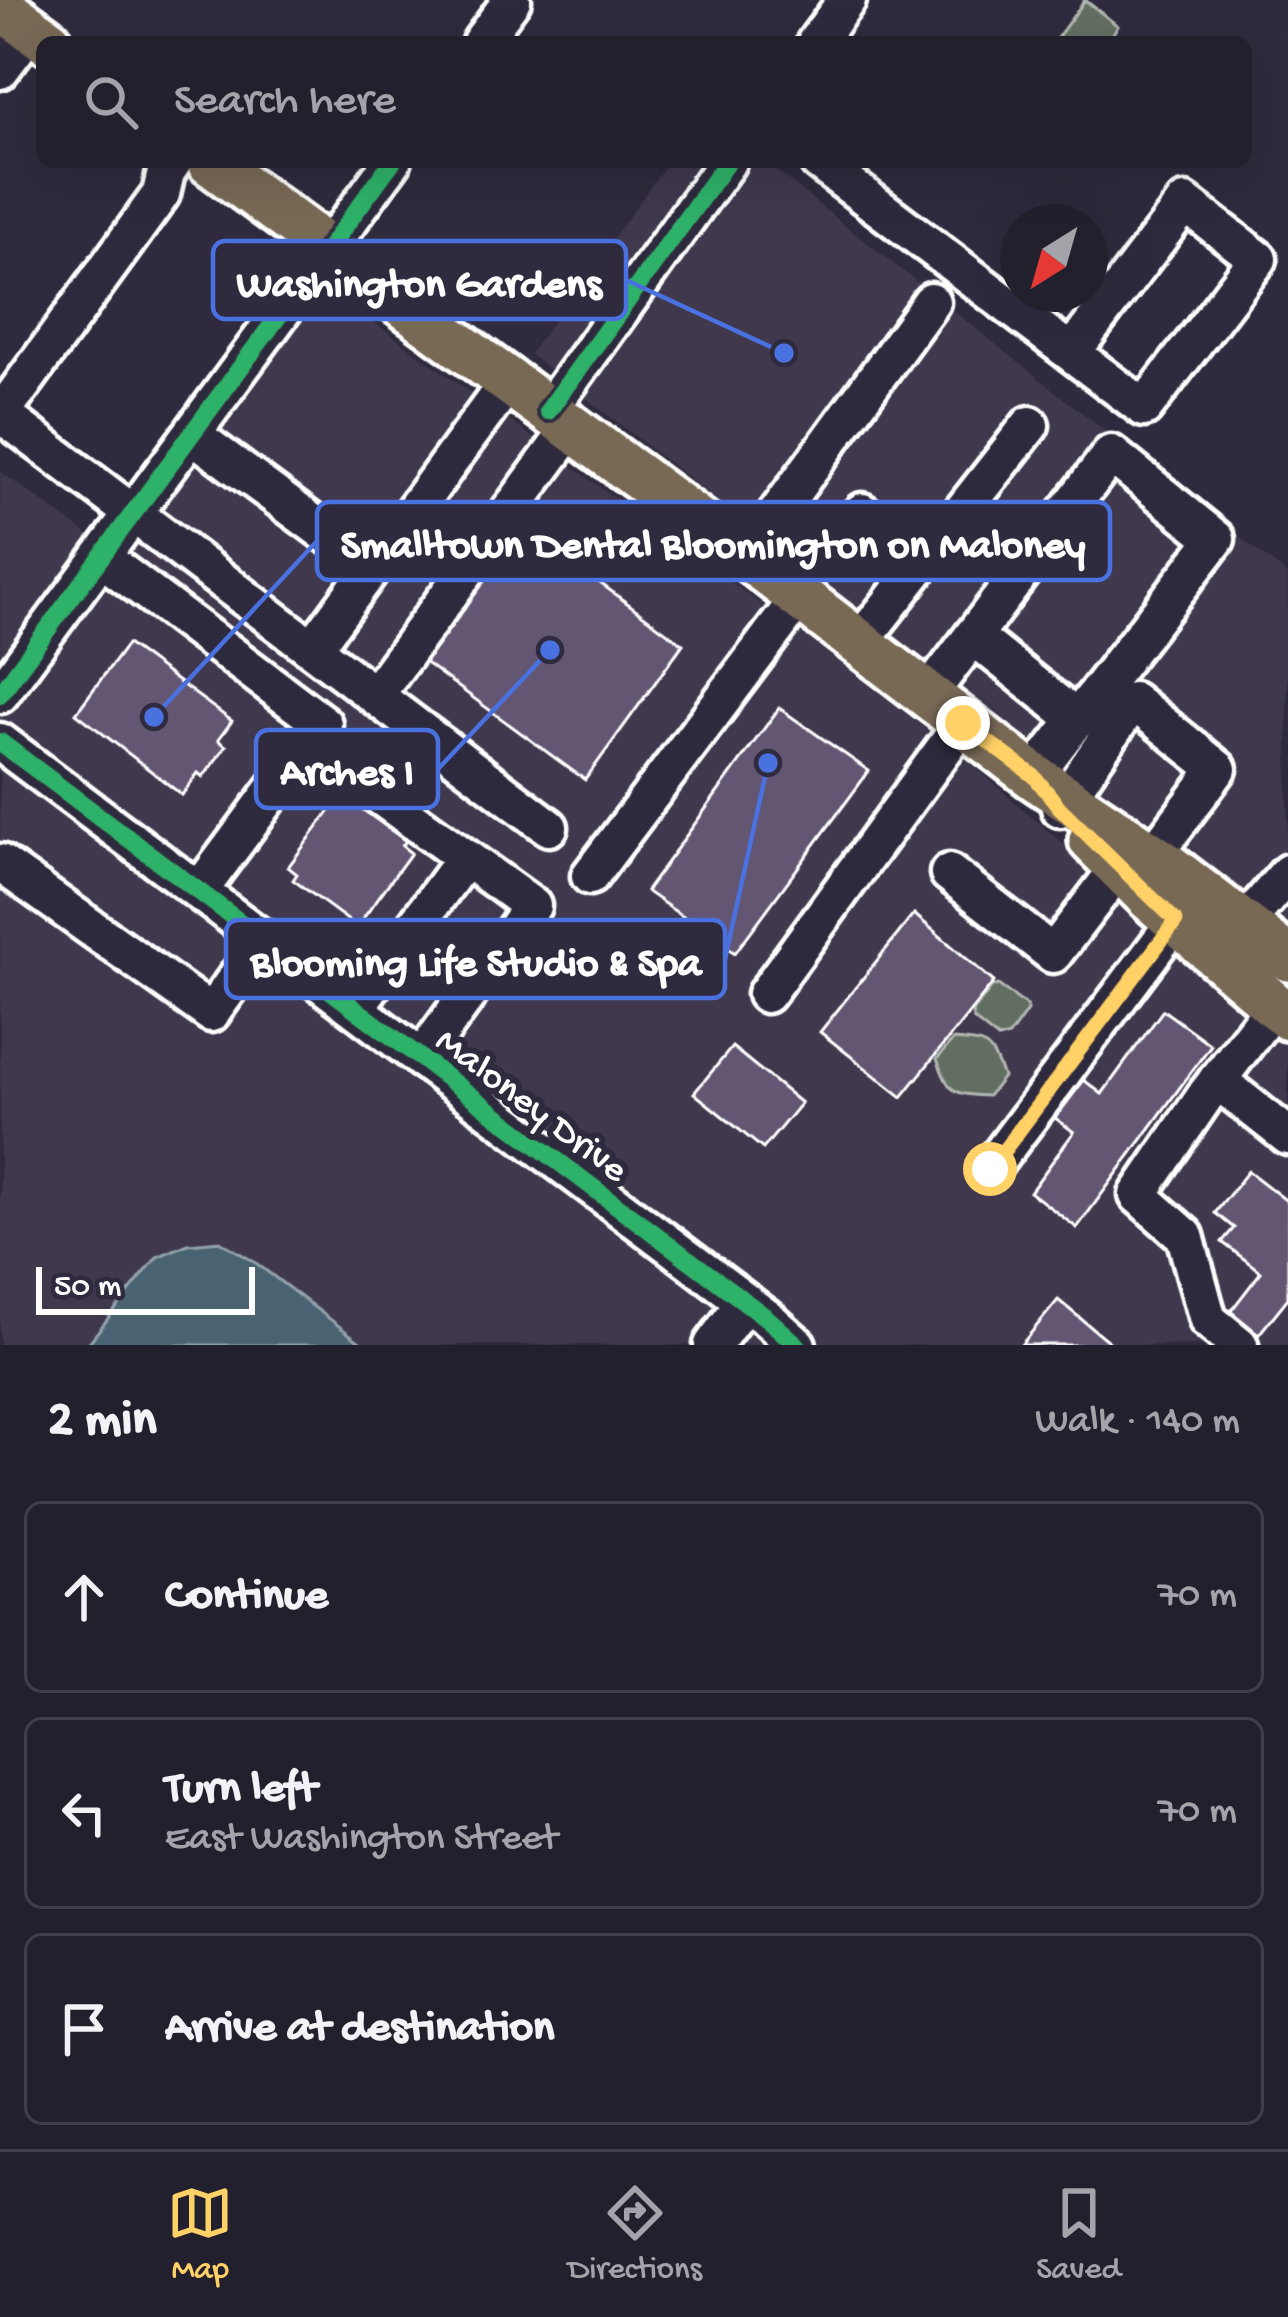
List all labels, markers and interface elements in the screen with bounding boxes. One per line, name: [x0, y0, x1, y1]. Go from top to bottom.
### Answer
search box: [36, 36, 1252, 168]
icon: search: [78, 69, 144, 135]
text: Search here: [174, 76, 396, 129]
north arrow: [1000, 204, 1108, 312]
callout: Washington Gardens: [213, 241, 626, 319]
text: Washington Gardens: [236, 263, 604, 312]
callout: Smalltown Dental Bloomington on Maloney: [317, 502, 1110, 580]
text: Smalltown Dental Bloomington on Maloney: [341, 524, 1086, 573]
route end: [936, 696, 990, 750]
callout: Arches I: [256, 730, 438, 808]
text: Arches I: [279, 751, 414, 800]
callout: Blooming Life Studio & Spa: [226, 920, 725, 998]
text: Blooming Life Studio & Spa: [249, 942, 704, 991]
street label: Maloney Drive: [424, 1020, 636, 1196]
route start: [963, 1142, 1017, 1196]
scale bar: [36, 1261, 255, 1314]
text: 50 m: [54, 1269, 121, 1307]
text: 2 min: [48, 1393, 157, 1453]
text: Walk · 140 m: [1035, 1400, 1240, 1446]
icon: ahead: [51, 1564, 117, 1630]
text: Continue: [165, 1571, 328, 1624]
text: 70 m: [1158, 1574, 1237, 1620]
text: Turn left: [165, 1764, 317, 1817]
icon: left: [51, 1780, 117, 1846]
text: 70 m: [1158, 1790, 1237, 1836]
text: East Washington Street: [165, 1817, 558, 1863]
icon: arrive: [51, 1996, 117, 2062]
text: Arrive at destination: [165, 2003, 554, 2056]
tab: Map: [167, 2180, 233, 2290]
tab: Directions: [568, 2180, 702, 2290]
tab: Saved: [1036, 2180, 1121, 2290]

